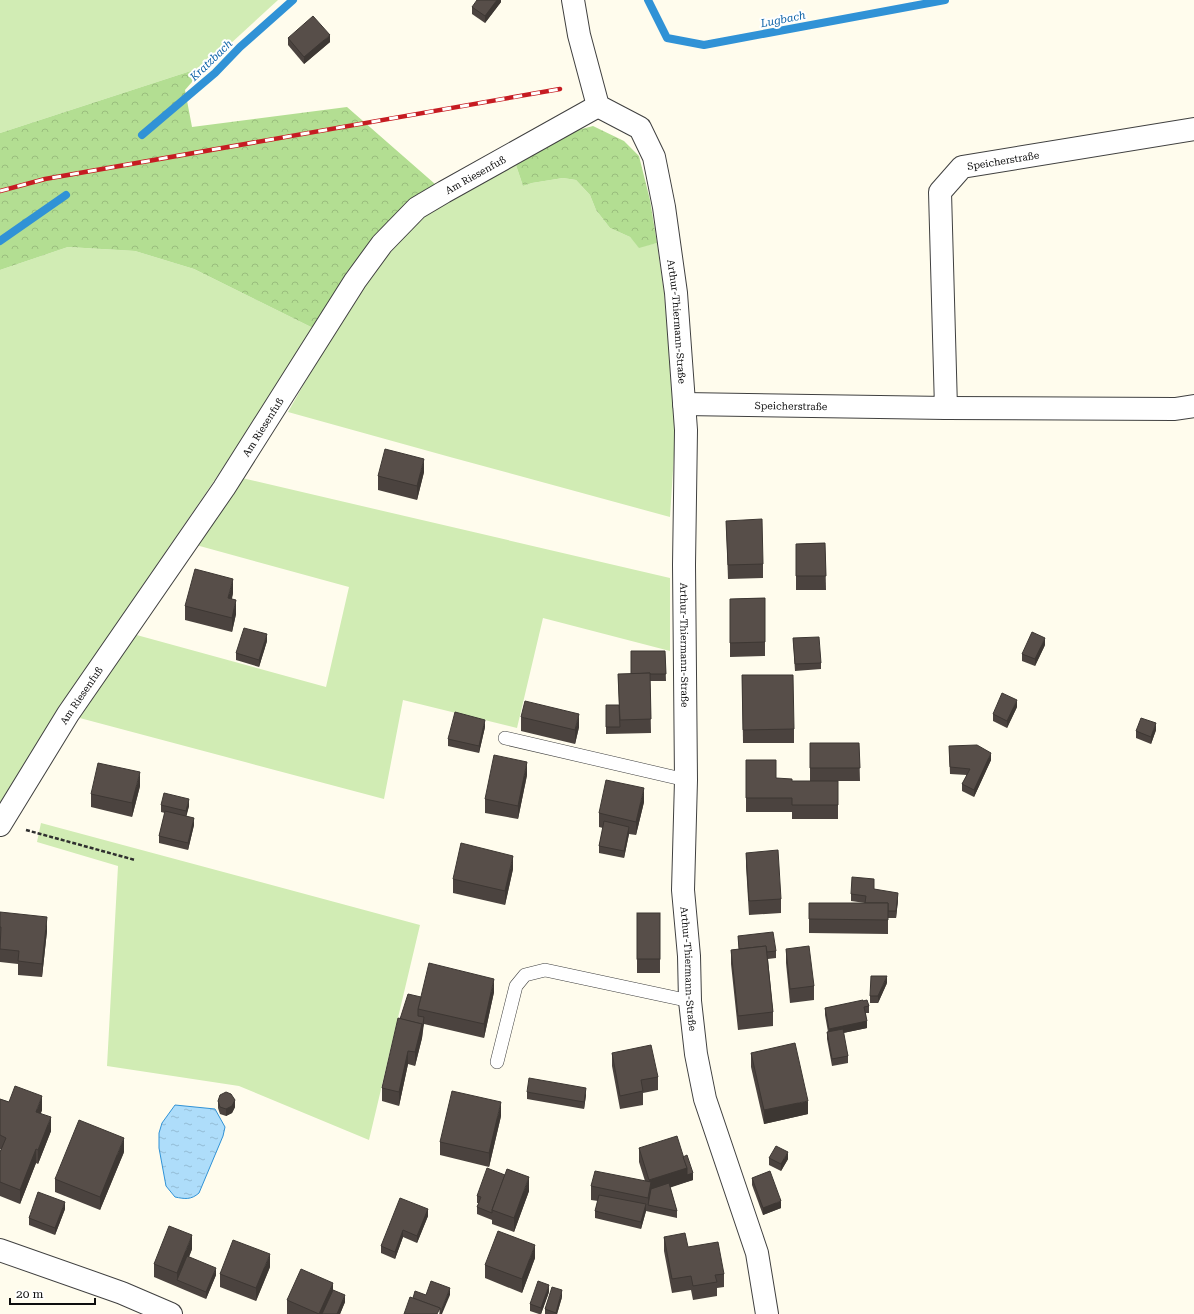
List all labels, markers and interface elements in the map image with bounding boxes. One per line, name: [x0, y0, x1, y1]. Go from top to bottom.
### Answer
water label: Lugbach: [759, 9, 807, 30]
water label: Kratzbach: [187, 37, 235, 84]
street label: Speicherstraße: [966, 149, 1040, 172]
street label: Am Riesenfuß: [443, 154, 508, 196]
street label: Arthur-Thiermann-Straße: [665, 259, 688, 385]
street label: Am Riesenfuß: [240, 396, 286, 459]
street label: Speicherstraße: [754, 400, 828, 412]
street label: Arthur-Thiermann-Straße: [678, 583, 690, 708]
street label: Am Riesenfuß: [58, 665, 105, 726]
street label: Arthur-Thiermann-Straße: [679, 906, 698, 1032]
scale bar: [10, 1280, 95, 1306]
text: 20 m: [16, 1287, 43, 1301]

